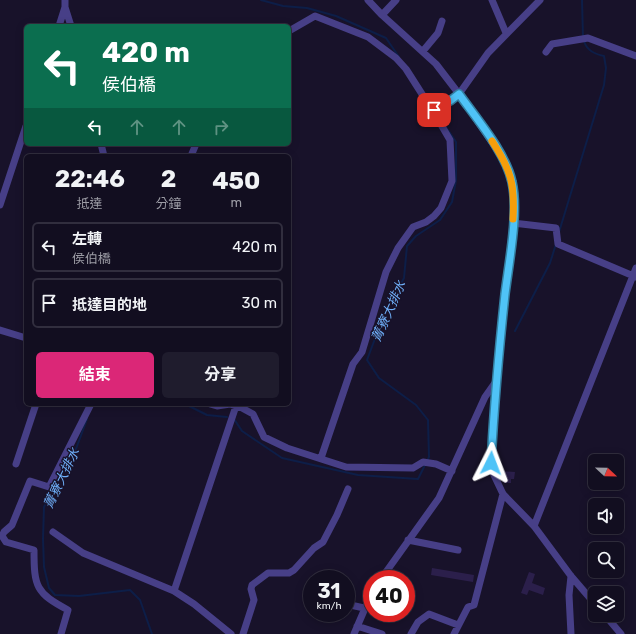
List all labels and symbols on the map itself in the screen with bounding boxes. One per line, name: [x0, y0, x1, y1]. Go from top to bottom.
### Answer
pin: [417, 93, 451, 127]
water label: 菁寮大排水: [368, 278, 409, 344]
position arrow: [470, 442, 512, 484]
water label: 菁寮大排水: [40, 445, 83, 511]
north arrow: [588, 454, 624, 490]
speed limit sign: 40: [363, 570, 415, 622]

